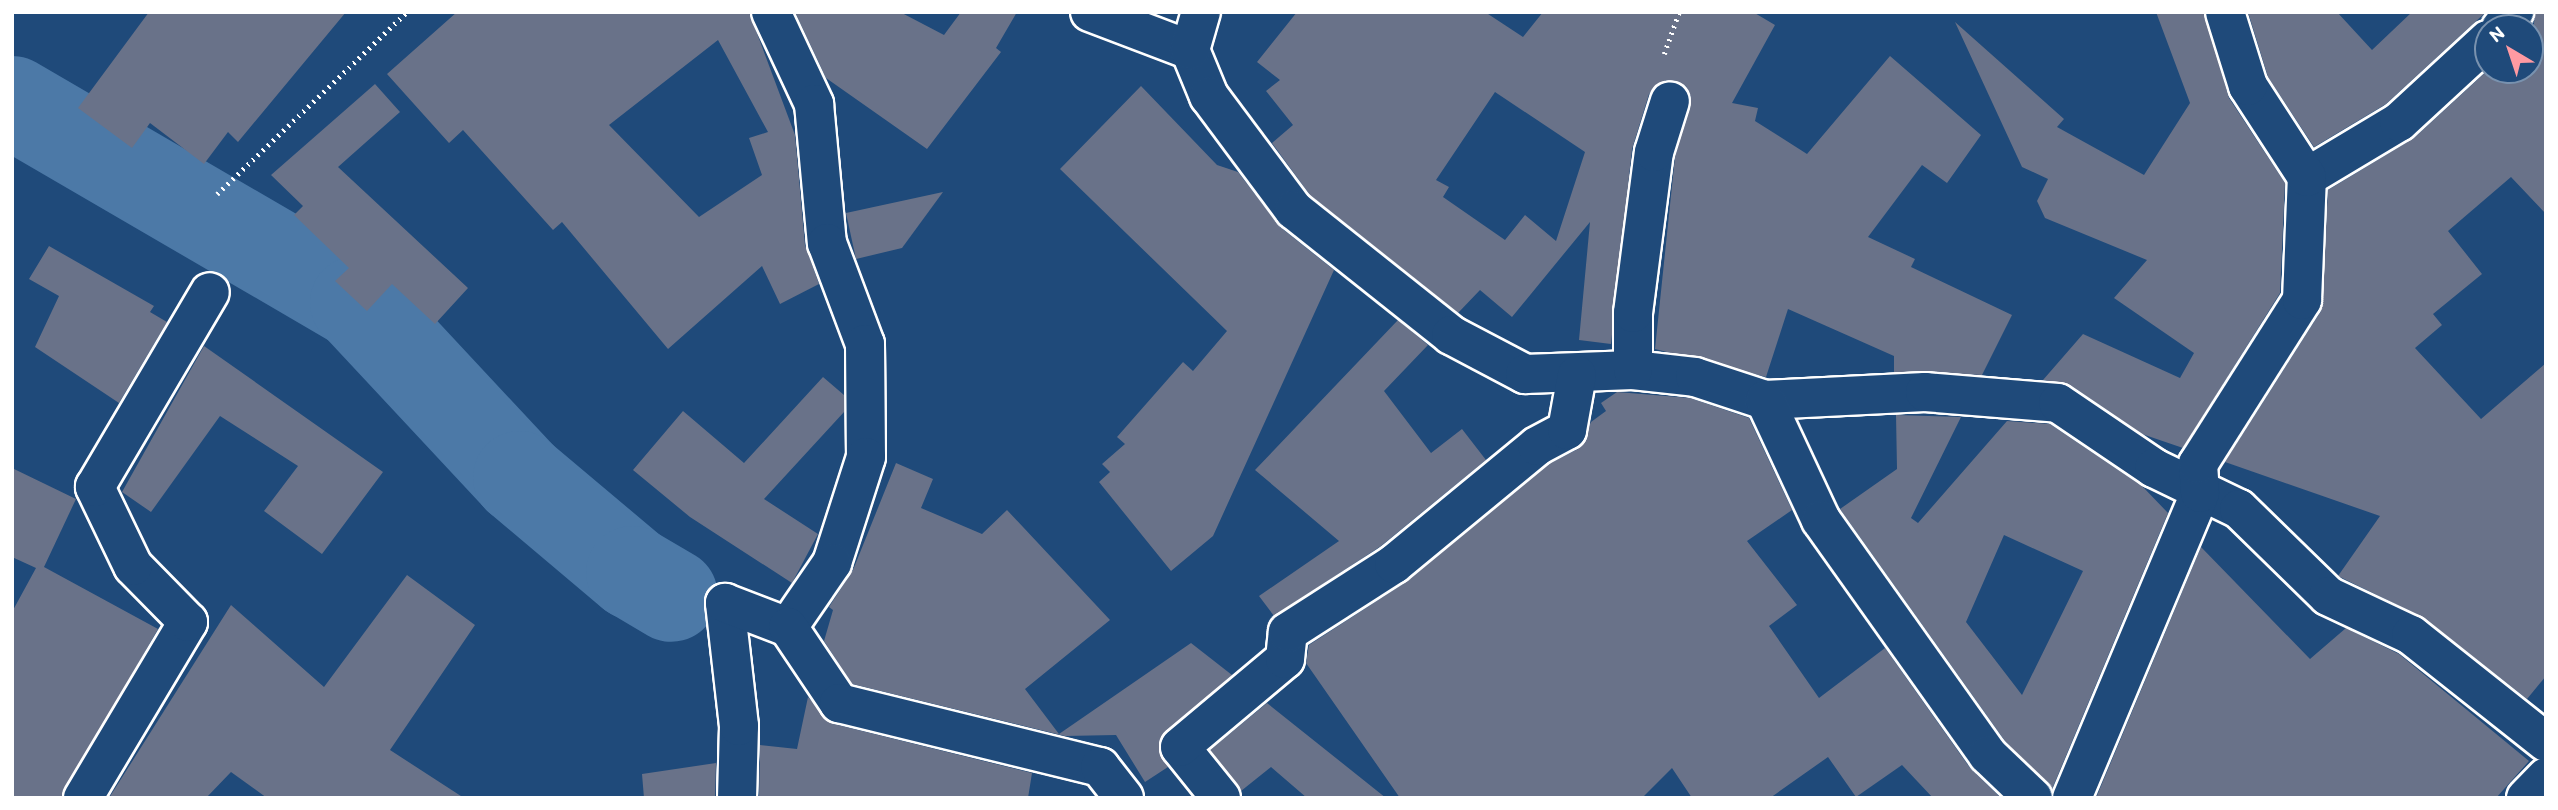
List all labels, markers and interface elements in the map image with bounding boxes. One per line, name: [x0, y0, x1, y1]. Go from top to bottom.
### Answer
north arrow: [2474, 14, 2544, 84]
text: N: [2485, 21, 2509, 47]

